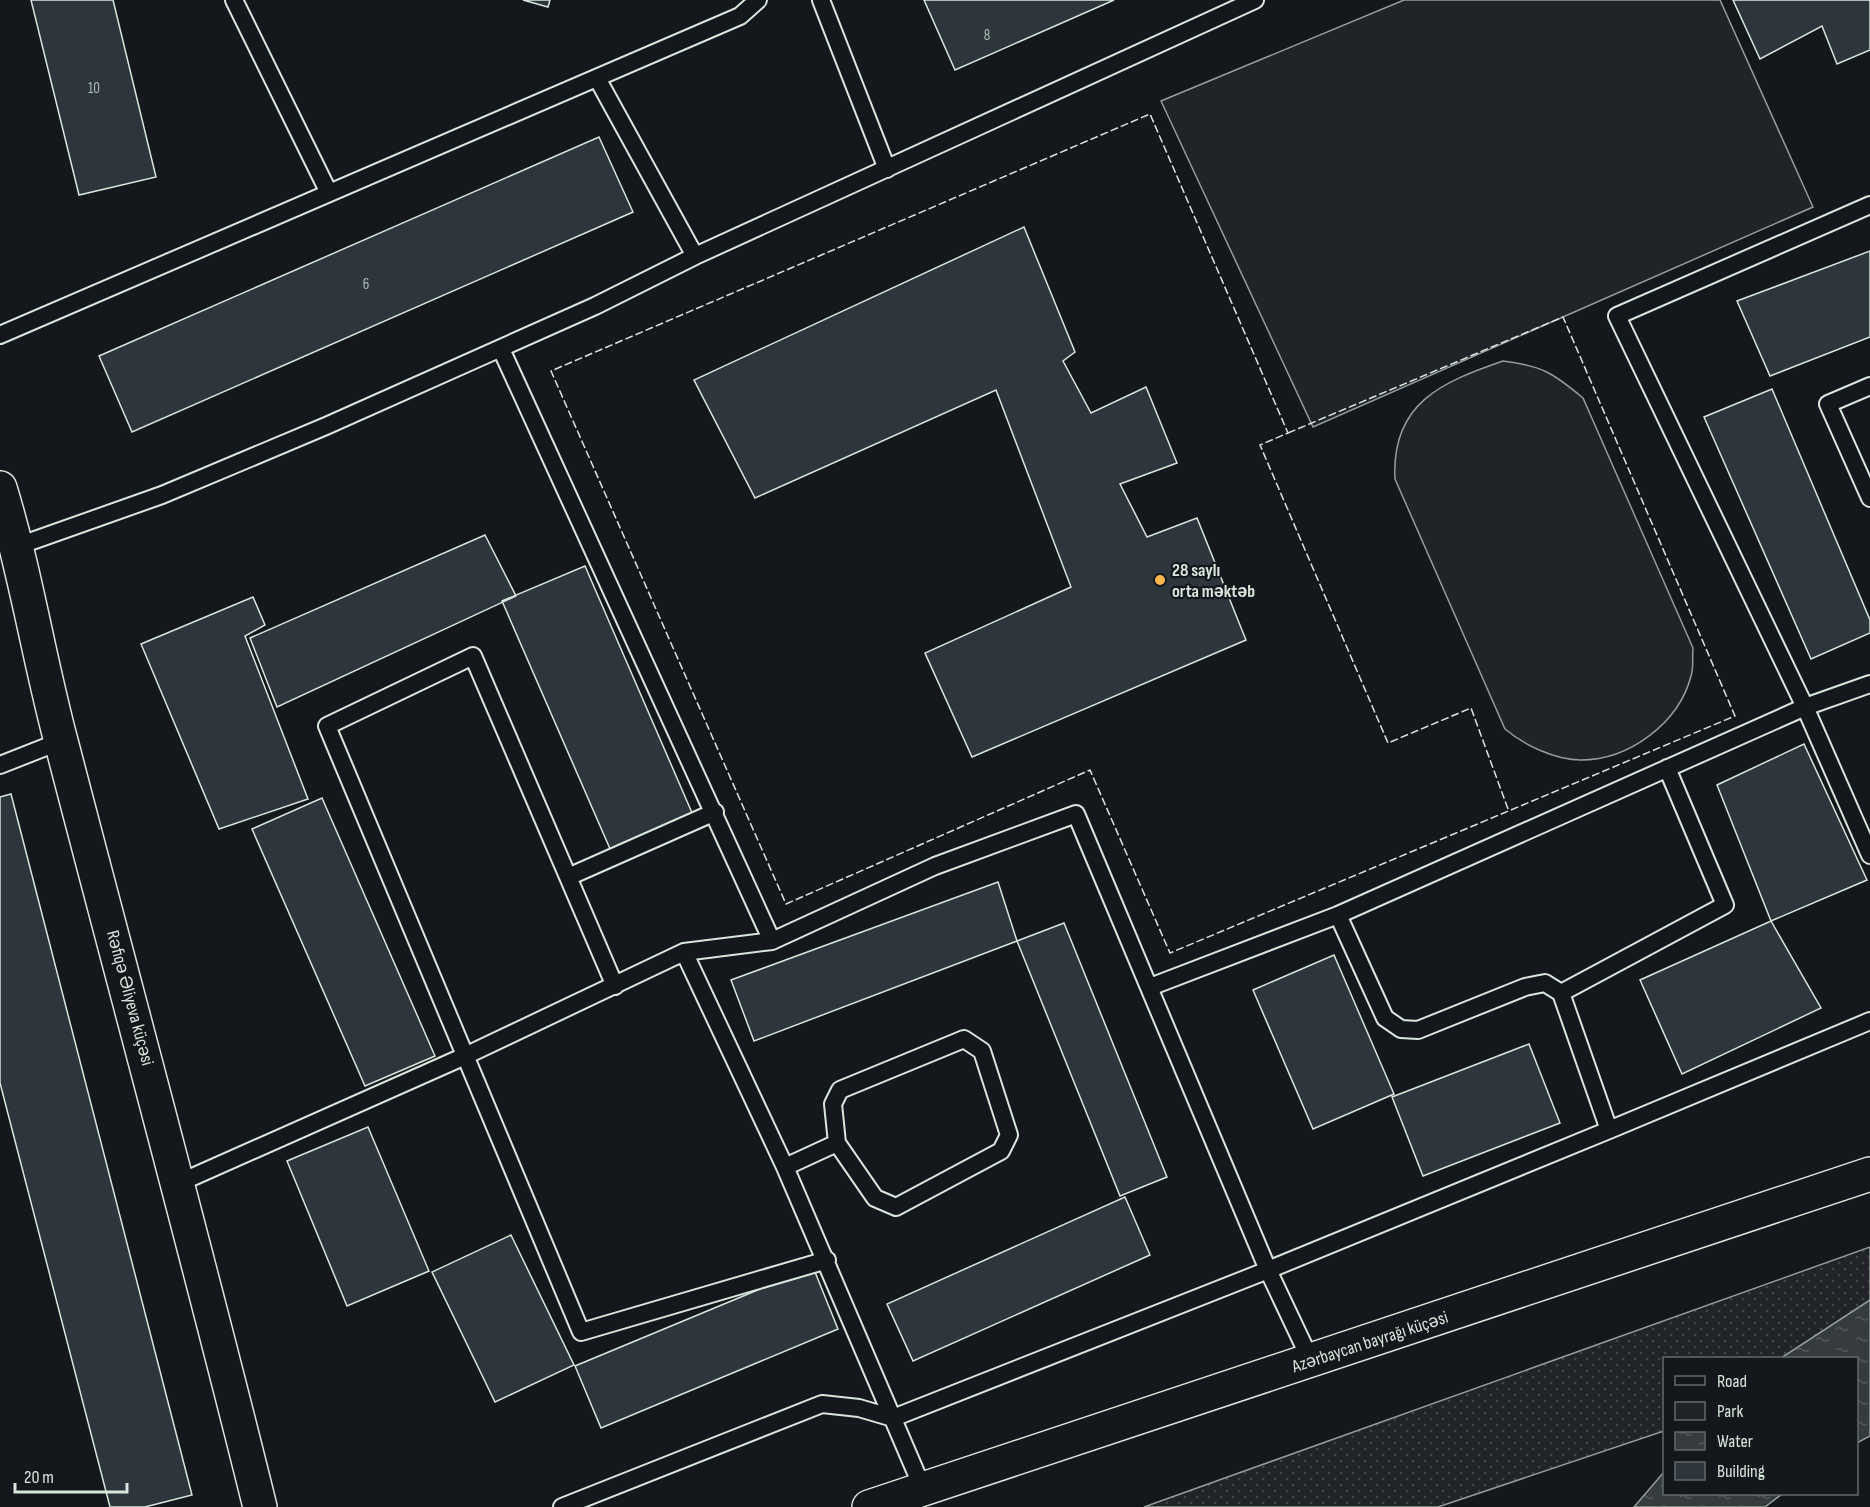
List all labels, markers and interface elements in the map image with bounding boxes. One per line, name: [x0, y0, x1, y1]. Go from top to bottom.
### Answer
house number: 8: [984, 26, 990, 45]
house number: 10: [88, 79, 100, 98]
house number: 6: [363, 275, 369, 294]
place label: 28 saylı orta məktəb: [1172, 560, 1255, 602]
marker: 28 saylı orta məktəb: [1153, 573, 1167, 587]
street label: Rəfiqə Əliyeva küçəsi: [102, 928, 158, 1068]
street label: Azərbaycan bayrağı küçəsi: [1288, 1307, 1451, 1377]
legend: [1663, 1357, 1858, 1495]
text: Road: [1717, 1371, 1747, 1392]
text: Park: [1717, 1401, 1743, 1422]
text: Water: [1717, 1431, 1753, 1452]
scale bar: [15, 1456, 128, 1494]
text: Building: [1717, 1461, 1765, 1482]
text: 20 m: [24, 1467, 54, 1488]

